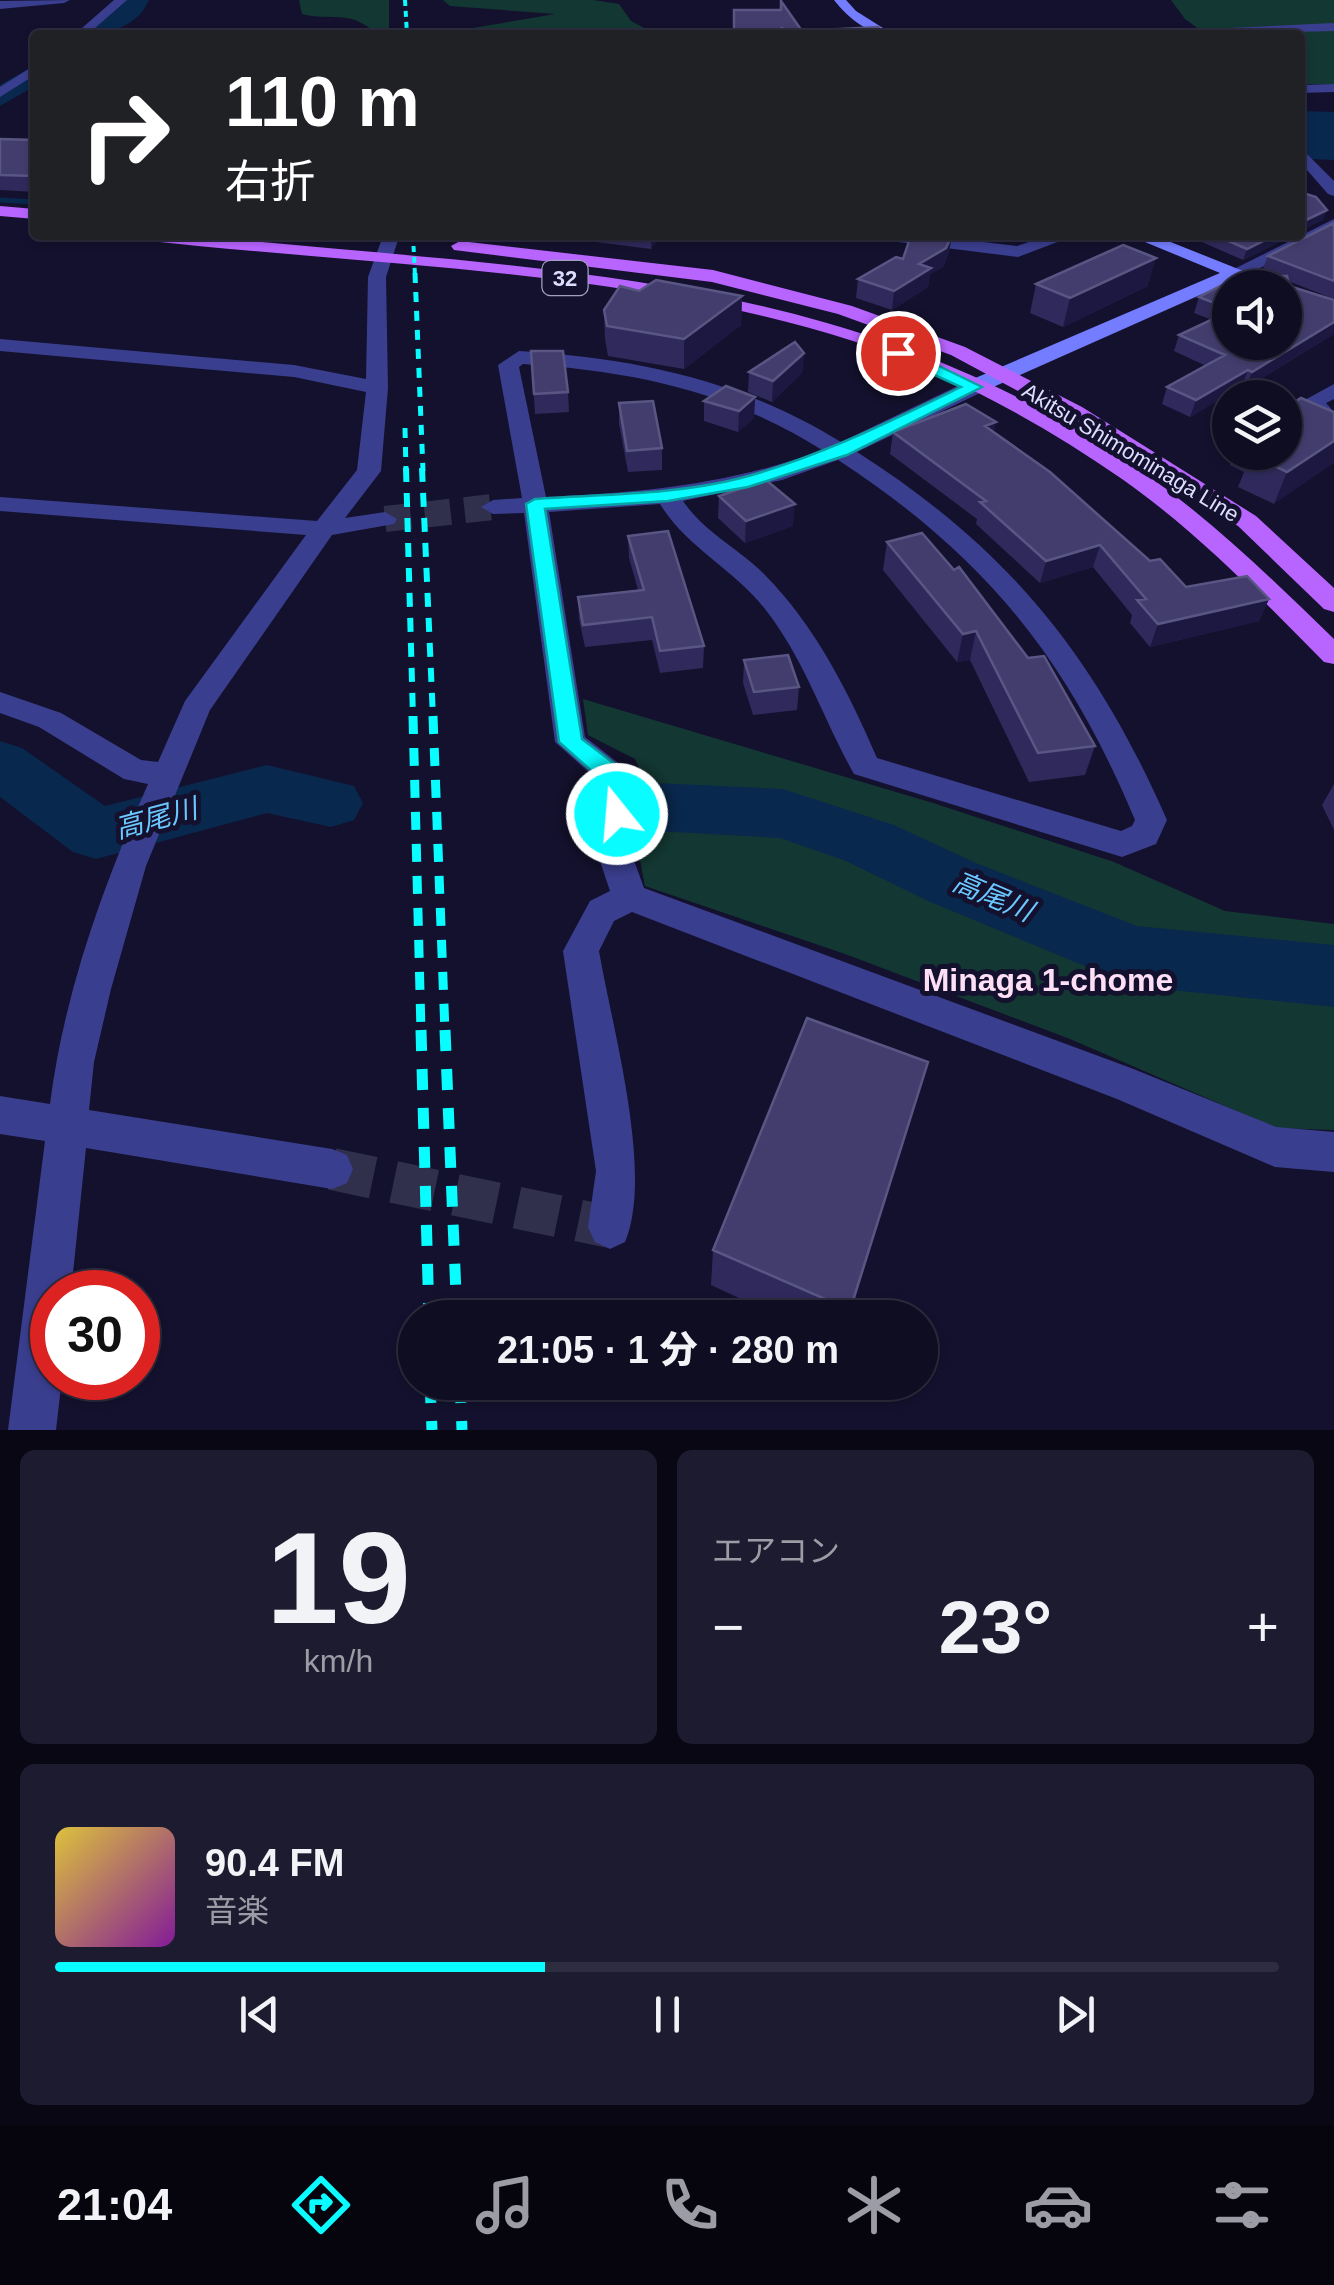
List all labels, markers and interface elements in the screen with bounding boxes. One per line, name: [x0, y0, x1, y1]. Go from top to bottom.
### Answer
text: 110 m: [225, 63, 420, 141]
icon: right: [60, 70, 190, 200]
text: 右折: [225, 156, 315, 207]
road number: 32: [542, 261, 588, 295]
map controls: [1212, 270, 1302, 470]
button: sound: [1212, 270, 1302, 360]
pin: [856, 311, 941, 396]
icon: arrive: [871, 326, 926, 381]
street label: Akitsu Shimominaga Line: [1018, 378, 1244, 527]
button: layers: [1212, 380, 1302, 470]
position arrow: [565, 762, 669, 866]
water label: 高尾川: [112, 792, 204, 844]
water label: 高尾川: [948, 866, 1040, 928]
district label: Minaga 1-chome: [923, 962, 1173, 998]
speed limit sign: 30: [30, 1270, 160, 1400]
text: 21:05 · 1 分 · 280 m: [497, 1329, 839, 1371]
text: 19: [266, 1505, 411, 1651]
text: エアコン: [712, 1533, 840, 1569]
text: 23°: [939, 1585, 1052, 1669]
text: −: [712, 1596, 744, 1658]
text: +: [1247, 1596, 1279, 1658]
text: km/h: [304, 1643, 373, 1679]
text: 90.4 FM: [205, 1842, 344, 1884]
text: 音楽: [205, 1893, 269, 1929]
icon: previous: [232, 1987, 287, 2042]
icon: pause: [640, 1987, 695, 2042]
icon: next: [1048, 1987, 1103, 2042]
icon: directions: [286, 2170, 356, 2240]
icon: music: [470, 2170, 540, 2240]
icon: phone: [655, 2170, 725, 2240]
icon: climate: [839, 2170, 909, 2240]
icon: car: [1023, 2170, 1093, 2240]
icon: filters: [1207, 2170, 1277, 2240]
text: 21:04: [57, 2179, 172, 2230]

